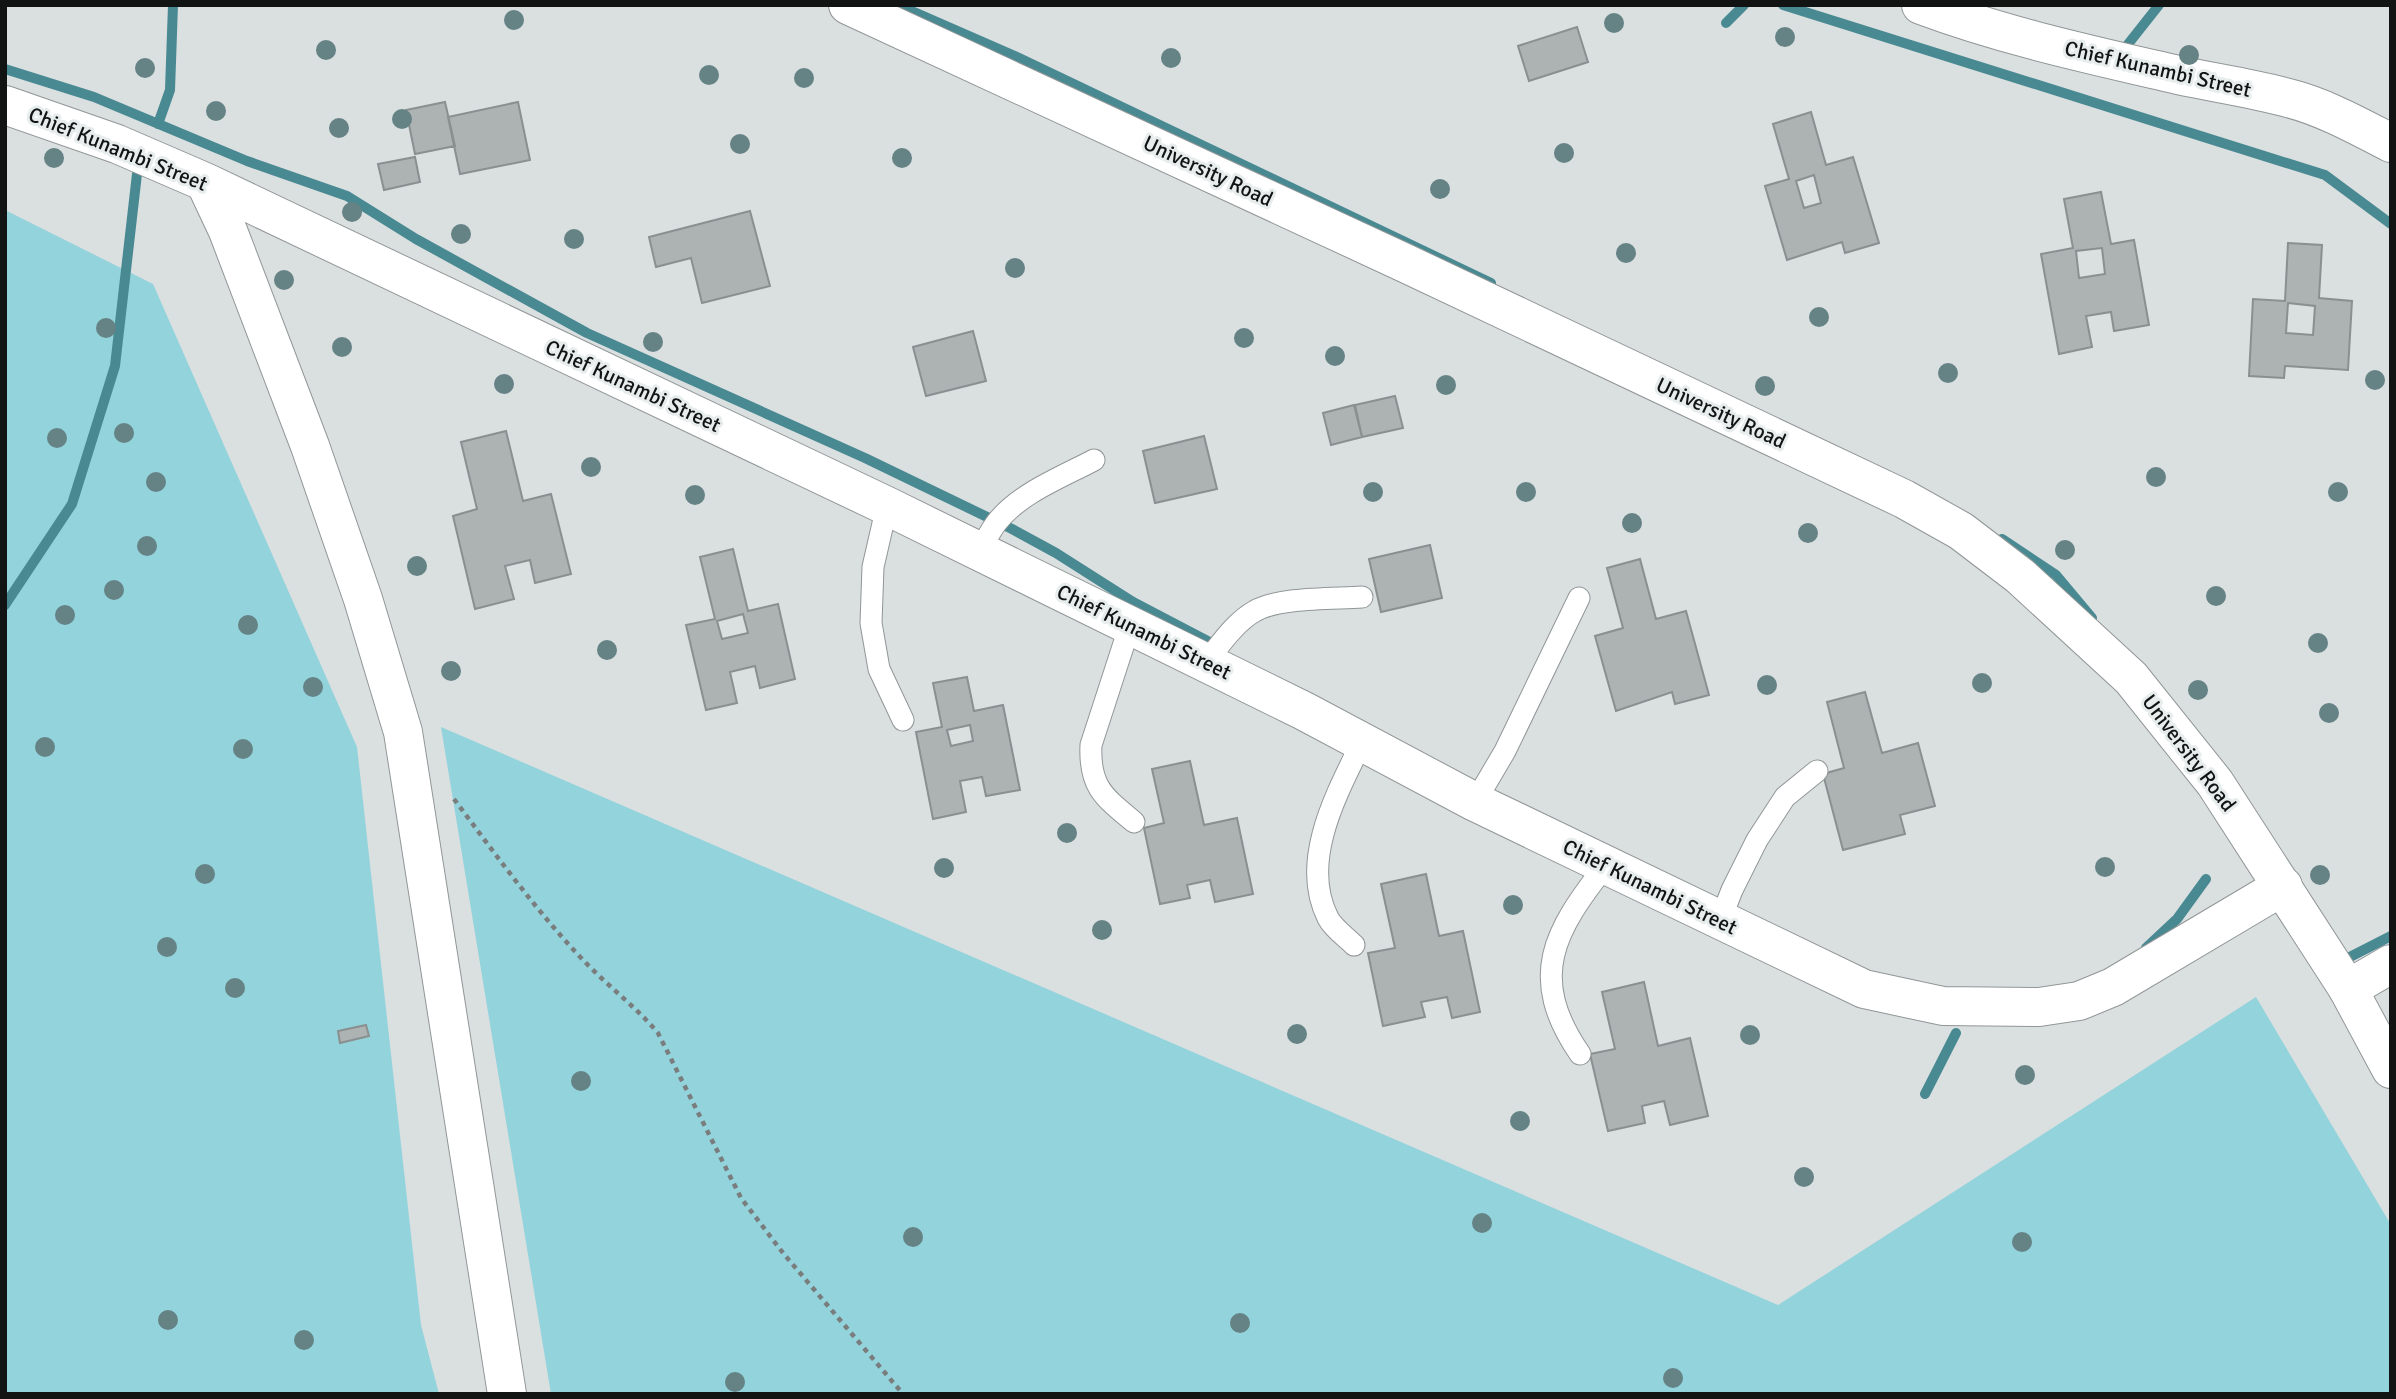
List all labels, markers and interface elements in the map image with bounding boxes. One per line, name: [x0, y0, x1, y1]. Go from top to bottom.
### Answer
street label: Chief Kunambi Street: [2062, 35, 2254, 103]
street label: Chief Kunambi Street: [25, 101, 211, 197]
street label: University Road: [1139, 130, 1277, 212]
street label: Chief Kunambi Street: [541, 334, 725, 438]
street label: University Road: [1652, 372, 1790, 454]
street label: Chief Kunambi Street: [1053, 579, 1235, 685]
street label: University Road: [2136, 689, 2242, 817]
street label: Chief Kunambi Street: [1559, 834, 1741, 940]

